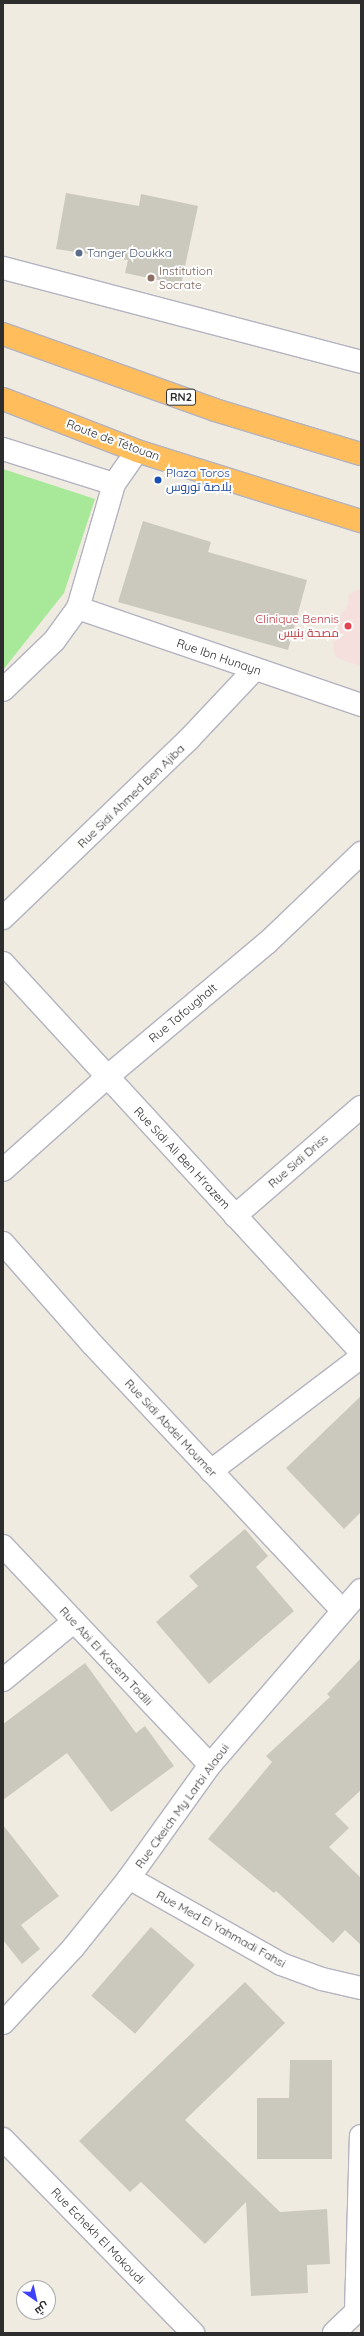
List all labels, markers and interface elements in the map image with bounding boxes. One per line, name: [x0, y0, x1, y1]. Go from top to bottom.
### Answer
place label: Tanger Doukka: [87, 246, 172, 260]
marker: Tanger Doukka: [74, 248, 84, 258]
place label: Institution Socrate: [159, 264, 213, 292]
marker: Institution Socrate: [146, 273, 156, 283]
road number: RN2: [166, 388, 196, 406]
street label: Route de Tétouan: [64, 416, 162, 464]
place label: Plaza Toros بلاصة توروس: [166, 466, 232, 494]
marker: Plaza Toros بلاصة توروس: [153, 475, 163, 485]
place label: Clinique Bennis مصحة بنيس: [256, 612, 339, 640]
marker: Clinique Bennis مصحة بنيس: [342, 620, 354, 632]
street label: Rue Ibn Hunayn: [175, 636, 263, 678]
street label: Rue Sidi Ahmed Ben Ajiba: [75, 741, 187, 851]
street label: Rue Tafoughalt: [146, 980, 220, 1046]
street label: Rue Sidi Ali Ben H'razem: [131, 1104, 233, 1212]
street label: Rue Sidi Driss: [265, 1131, 331, 1191]
street label: Rue Sidi Abdel Moumer: [122, 1376, 220, 1480]
street label: Rue Abi El Kacem Tadili: [57, 1604, 155, 1708]
street label: Rue Ckeich My Larbi Alaoui: [132, 1741, 232, 1871]
street label: Rue Med El Yahmadi Fahsi: [154, 1887, 288, 1971]
street label: Rue Echekh El Makoudi: [48, 2185, 148, 2287]
north arrow: [16, 2280, 56, 2320]
text: ش: [32, 2299, 52, 2319]

